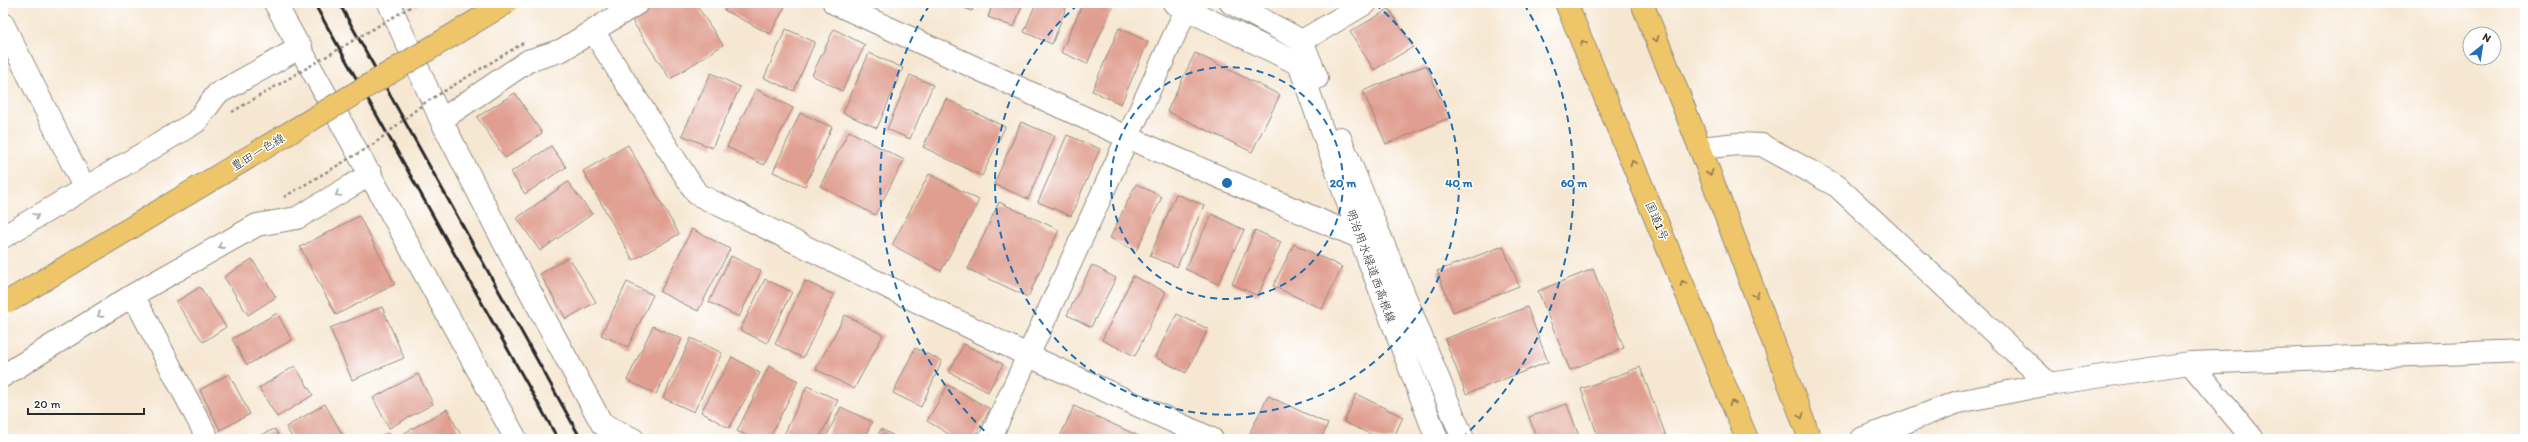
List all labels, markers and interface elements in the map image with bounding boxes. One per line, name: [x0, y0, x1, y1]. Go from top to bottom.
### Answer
north arrow: [2462, 26, 2502, 66]
text: N: [2480, 30, 2493, 45]
one-way arrow: [1652, 36, 1660, 43]
one-way arrow: [1580, 39, 1588, 47]
street label: 豊田一色線: [229, 131, 287, 173]
one-way arrow: [1629, 159, 1637, 166]
one-way arrow: [1705, 169, 1713, 176]
centre of rings: [1220, 176, 1234, 190]
text: 20 m: [1330, 176, 1357, 190]
text: 40 m: [1445, 176, 1474, 190]
text: 60 m: [1561, 176, 1588, 190]
one-way arrow: [335, 189, 342, 197]
street label: 国道1号: [1642, 199, 1672, 243]
street label: 明治用水緑道西高根線: [1344, 207, 1398, 325]
one-way arrow: [32, 214, 39, 221]
one-way arrow: [217, 241, 225, 248]
one-way arrow: [1679, 279, 1687, 286]
one-way arrow: [1751, 291, 1759, 298]
one-way arrow: [97, 311, 104, 318]
scale bar: [28, 390, 144, 416]
text: 20 m: [34, 397, 61, 411]
one-way arrow: [1729, 400, 1737, 407]
one-way arrow: [1797, 413, 1805, 420]

